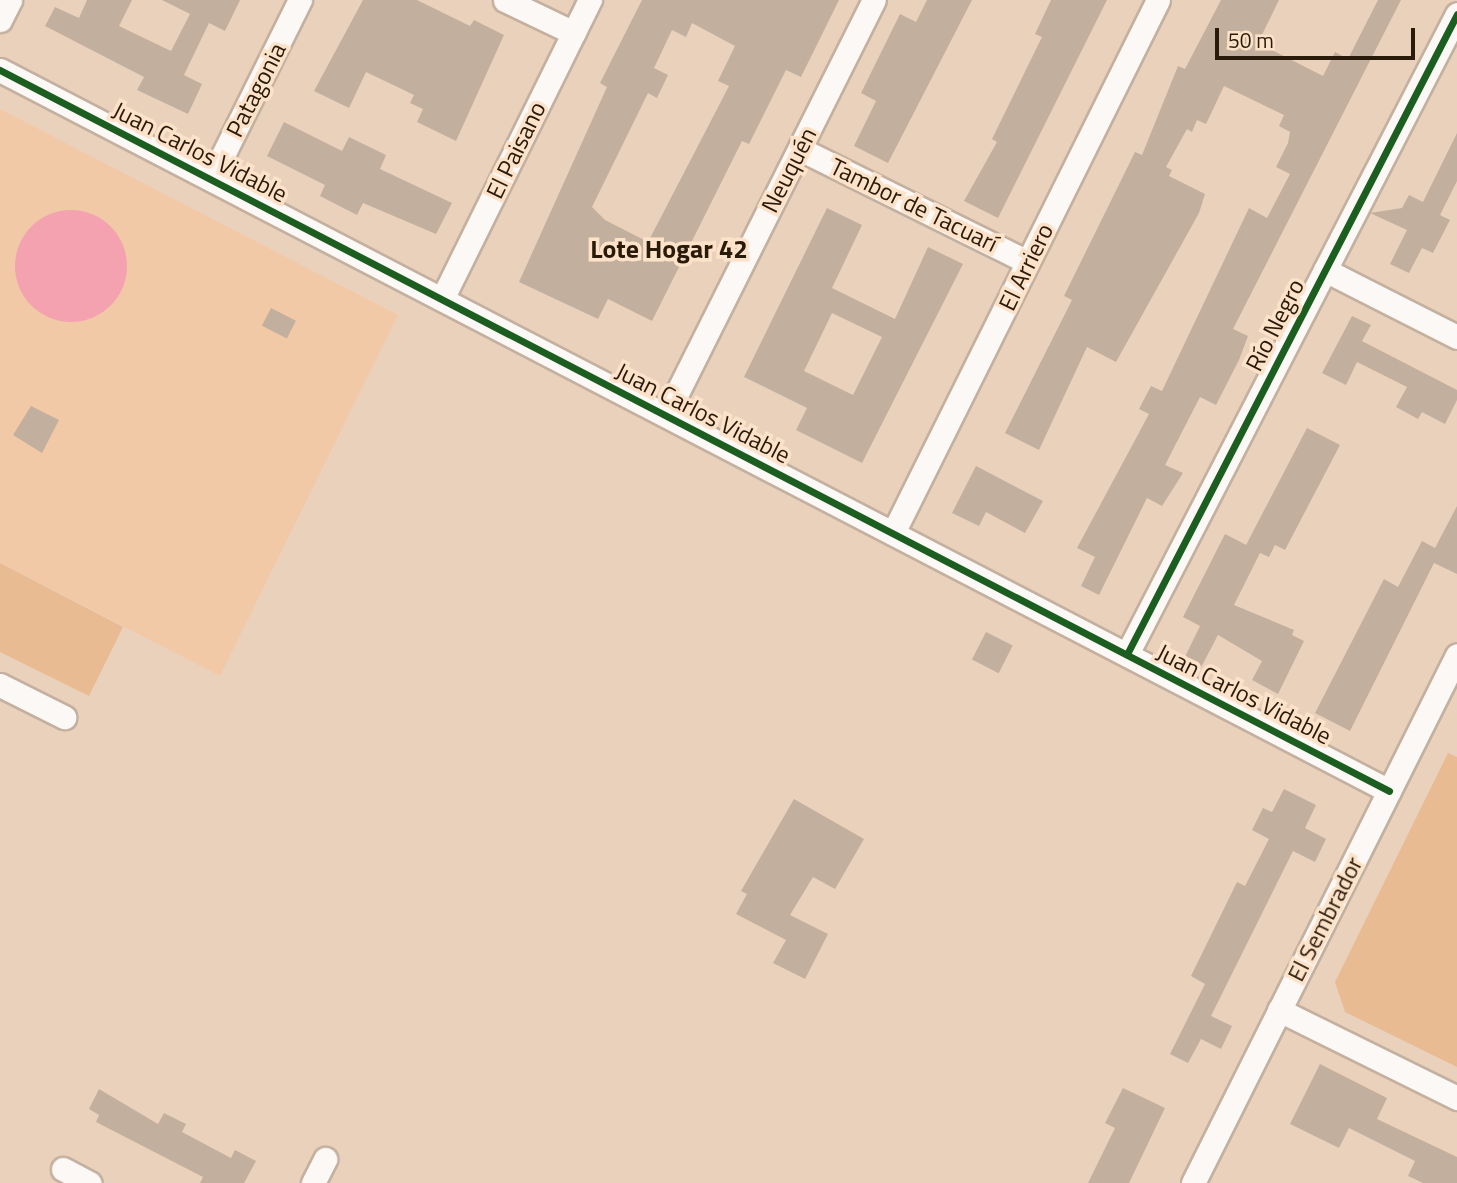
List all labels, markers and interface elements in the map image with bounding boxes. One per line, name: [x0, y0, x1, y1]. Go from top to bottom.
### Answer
scale bar: [1219, 14, 1418, 58]
text: 50 m: [1228, 24, 1274, 56]
street label: Patagonia: [220, 38, 292, 142]
street label: Juan Carlos Vidable: [108, 96, 292, 208]
street label: El Paisano: [480, 97, 552, 203]
street label: Neuquén: [755, 123, 823, 217]
street label: Tambor de Tacuarí: [826, 152, 1002, 258]
street label: El Arriero: [993, 219, 1059, 315]
district label: Lote Hogar 42: [590, 233, 748, 265]
street label: Río Negro: [1240, 274, 1310, 376]
street label: Juan Carlos Vidable: [611, 357, 795, 469]
street label: Juan Carlos Vidable: [1152, 638, 1336, 750]
street label: El Sembrador: [1281, 852, 1369, 986]

